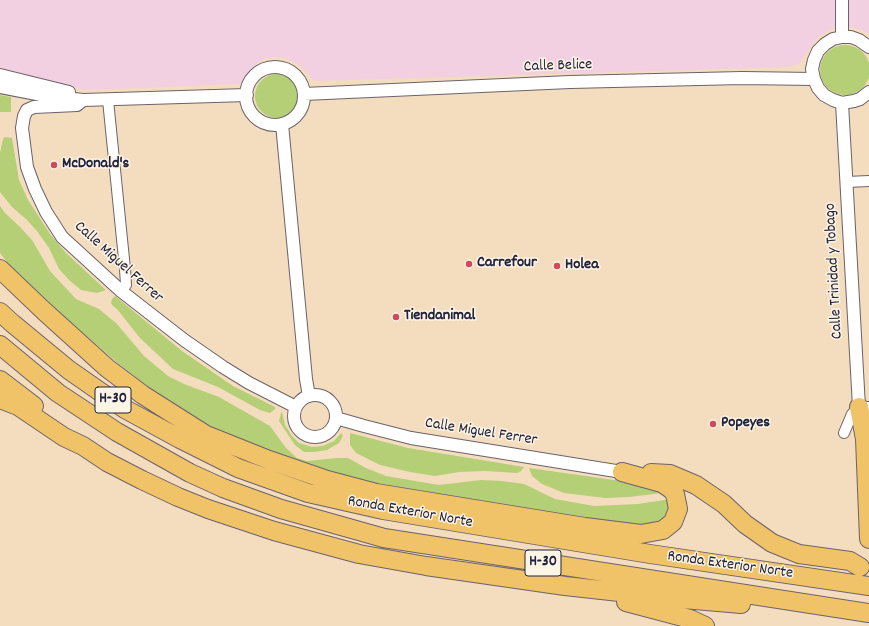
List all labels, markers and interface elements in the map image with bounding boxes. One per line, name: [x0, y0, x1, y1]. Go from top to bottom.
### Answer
street label: Calle Belice: [523, 56, 593, 78]
place label: McDonald's: [62, 155, 129, 175]
marker: McDonald's: [49, 160, 59, 170]
street label: Calle Trinidad y Tobago: [822, 202, 848, 340]
street label: Calle Miguel Ferrer: [69, 218, 167, 308]
place label: Carrefour: [477, 254, 537, 274]
place label: Holea: [565, 256, 599, 276]
marker: Carrefour: [464, 259, 474, 269]
marker: Holea: [552, 261, 562, 271]
place label: Tiendanimal: [404, 307, 475, 327]
marker: Tiendanimal: [391, 312, 401, 322]
road number: H-30: [95, 387, 131, 413]
place label: Popeyes: [721, 414, 770, 434]
street label: Calle Miguel Ferrer: [423, 415, 539, 451]
marker: Popeyes: [708, 419, 718, 429]
street label: Ronda Exterior Norte: [346, 493, 474, 533]
street label: Ronda Exterior Norte: [666, 548, 794, 584]
road number: H-30: [525, 550, 561, 576]

